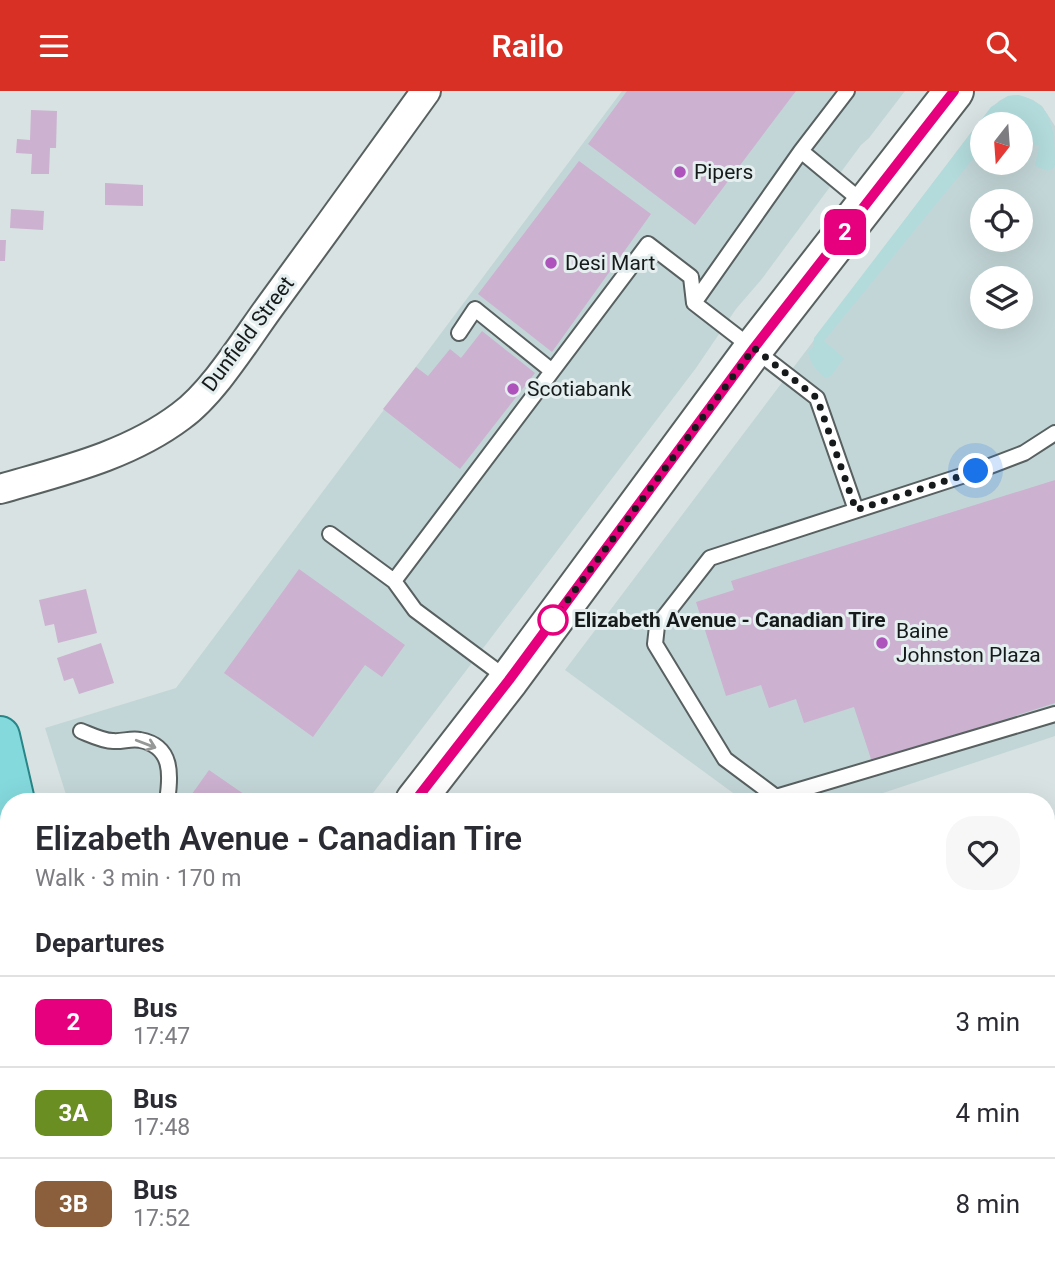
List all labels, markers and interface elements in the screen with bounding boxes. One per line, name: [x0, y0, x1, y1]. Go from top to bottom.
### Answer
icon: menu: [35, 27, 73, 65]
text: Railo: [491, 27, 564, 65]
icon: search: [982, 27, 1020, 65]
north arrow: [970, 112, 1032, 175]
map controls: [970, 112, 1033, 329]
place label: Pipers: [694, 160, 753, 184]
marker: Pipers: [672, 164, 688, 180]
button: locate: [970, 189, 1033, 252]
line badge: 2: [822, 209, 868, 255]
text: 2: [838, 218, 852, 246]
place label: Desi Mart: [565, 251, 655, 275]
marker: Desi Mart: [543, 255, 559, 271]
button: layers: [970, 266, 1033, 329]
street label: Dunfield Street: [197, 272, 299, 396]
place label: Scotiabank: [527, 377, 632, 401]
marker: Scotiabank: [505, 381, 521, 397]
your location: [958, 453, 993, 488]
marker: Elizabeth Avenue - Canadian Tire: [538, 605, 568, 635]
place label: Elizabeth Avenue - Canadian Tire: [574, 608, 886, 632]
place label: Baine Johnston Plaza: [896, 619, 1041, 667]
marker: Baine Johnston Plaza: [874, 635, 890, 651]
one-way arrow: [135, 739, 157, 751]
button: heart: [946, 816, 1020, 890]
text: Elizabeth Avenue - Canadian Tire: [35, 819, 522, 858]
text: Walk · 3 min · 170 m: [35, 865, 241, 892]
text: Departures: [35, 928, 165, 958]
text: Bus: [133, 993, 178, 1023]
text: 3 min: [955, 1007, 1020, 1037]
text: 2: [67, 1008, 80, 1036]
text: 17:47: [133, 1023, 190, 1050]
text: Bus: [133, 1084, 178, 1114]
text: 4 min: [955, 1098, 1020, 1128]
text: 3A: [59, 1099, 88, 1127]
text: 17:48: [133, 1114, 190, 1141]
text: Bus: [133, 1175, 178, 1205]
text: 8 min: [955, 1189, 1020, 1219]
text: 3B: [59, 1190, 88, 1218]
text: 17:52: [133, 1205, 190, 1232]

